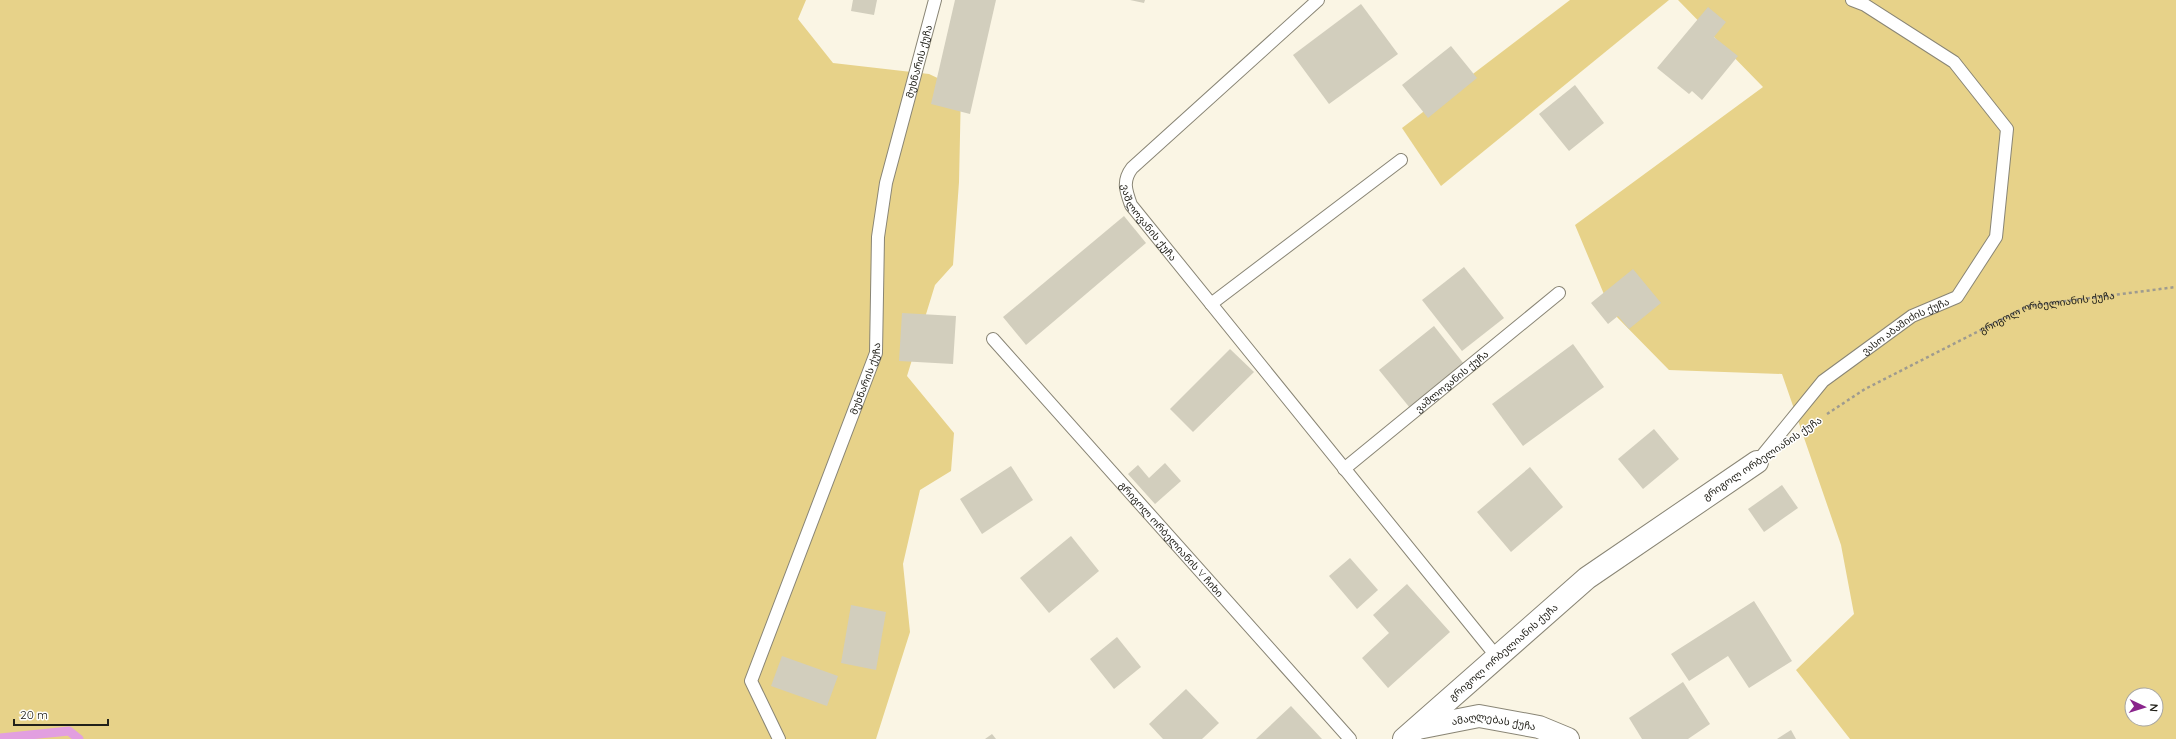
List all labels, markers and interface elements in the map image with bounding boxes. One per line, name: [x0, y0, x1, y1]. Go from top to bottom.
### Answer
street label: მუხნარის ქუჩა: [903, 23, 935, 100]
street label: ვაშლოვანის ქუჩა: [1119, 184, 1180, 264]
street label: გრიგოლ ორბელიანის ქუჩა: [1977, 289, 2115, 337]
street label: ვასო აბაშიძის ქუჩა: [1859, 295, 1951, 358]
street label: მუხნარის ქუჩა: [847, 343, 883, 416]
street label: ვაშლოვანის ქუჩა: [1412, 347, 1491, 415]
street label: გრიგოლ ორბელიანის ქუჩა: [1700, 414, 1824, 503]
street label: გრიგოლ ორბელიანის V ჩიხი: [1116, 479, 1226, 600]
street label: გრიგოლ ორბელიანის ქუჩა: [1446, 601, 1561, 704]
north arrow: [2124, 687, 2164, 727]
scale bar: [14, 701, 108, 727]
text: N: [2147, 703, 2161, 712]
text: 20 m: [20, 707, 48, 722]
street label: ამაღლებას ქუჩა: [1450, 710, 1537, 733]

